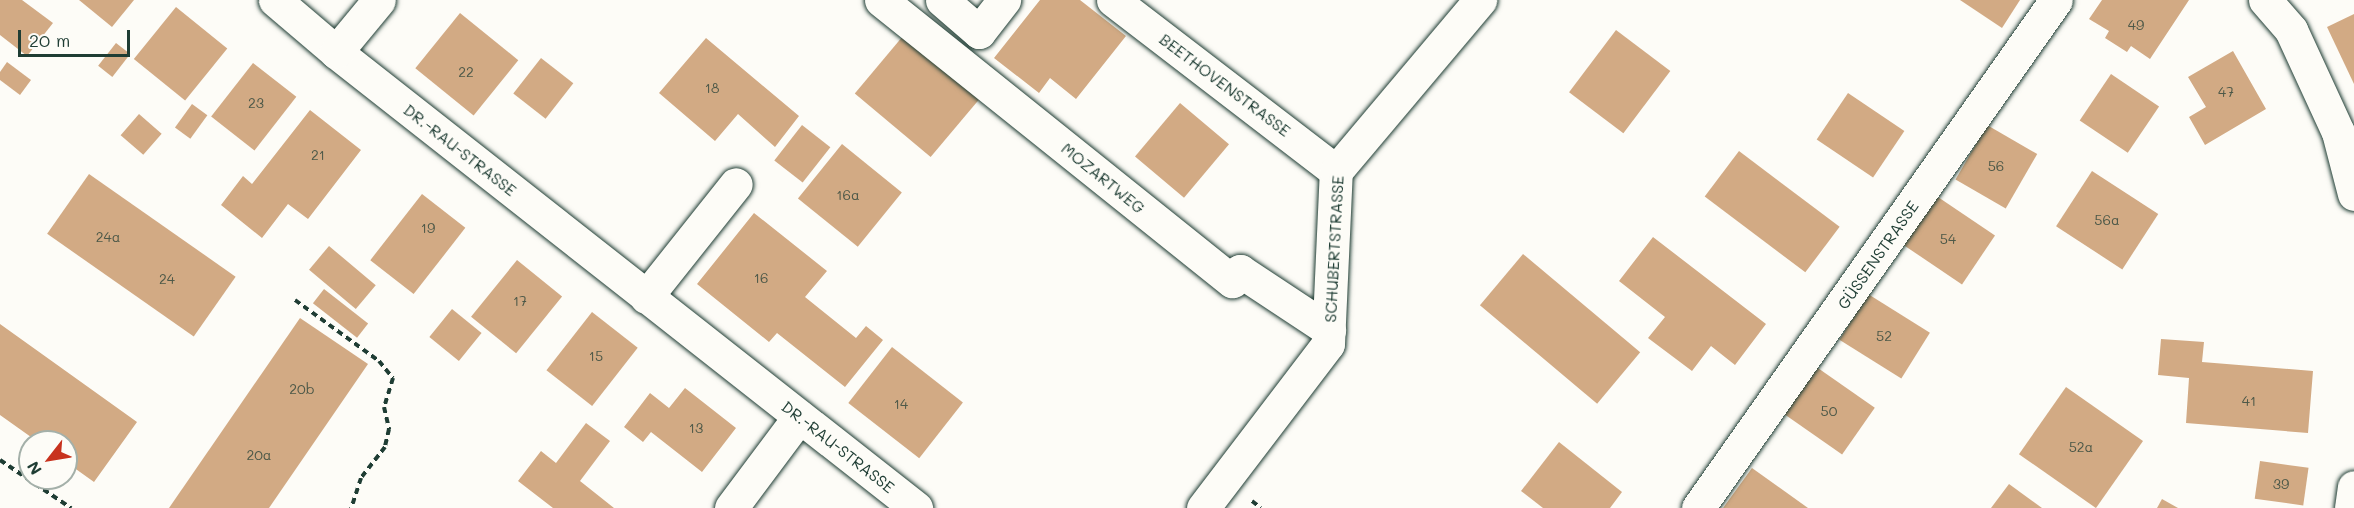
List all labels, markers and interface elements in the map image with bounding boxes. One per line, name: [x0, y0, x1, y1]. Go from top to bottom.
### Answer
house number: 49: [2128, 17, 2144, 33]
scale bar: [21, 18, 134, 56]
text: 20 m: [29, 28, 70, 52]
street label: BEETHOVENSTRASSE: [1156, 30, 1294, 140]
house number: 22: [458, 64, 474, 80]
house number: 18: [705, 80, 719, 96]
house number: 47: [2218, 84, 2234, 100]
house number: 23: [248, 95, 264, 111]
street label: DR.-RAU-STRASSE: [400, 100, 520, 200]
street label: MOZARTWEG: [1058, 139, 1148, 217]
house number: 21: [311, 147, 325, 163]
house number: 56: [1988, 158, 2004, 174]
street label: SCHUBERTSTRASSE: [1321, 175, 1347, 323]
house number: 16a: [836, 187, 860, 203]
street label: GÜSSENSTRASSE: [1833, 197, 1923, 313]
house number: 56a: [2094, 212, 2120, 228]
house number: 19: [421, 220, 435, 236]
house number: 24a: [96, 229, 120, 245]
house number: 54: [1940, 231, 1956, 247]
house number: 16: [754, 270, 768, 286]
house number: 24: [159, 271, 175, 287]
house number: 17: [513, 293, 527, 309]
house number: 52: [1876, 328, 1892, 344]
house number: 15: [589, 348, 603, 364]
house number: 20b: [289, 381, 315, 397]
house number: 41: [2242, 393, 2256, 409]
house number: 14: [894, 396, 908, 412]
street label: DR.-RAU-STRASSE: [778, 397, 898, 497]
house number: 50: [1821, 403, 1837, 419]
house number: 13: [689, 420, 703, 436]
north arrow: [18, 430, 78, 490]
house number: 52a: [2069, 439, 2093, 455]
house number: 20a: [246, 447, 272, 463]
text: N: [22, 458, 46, 479]
house number: 39: [2273, 476, 2289, 492]

